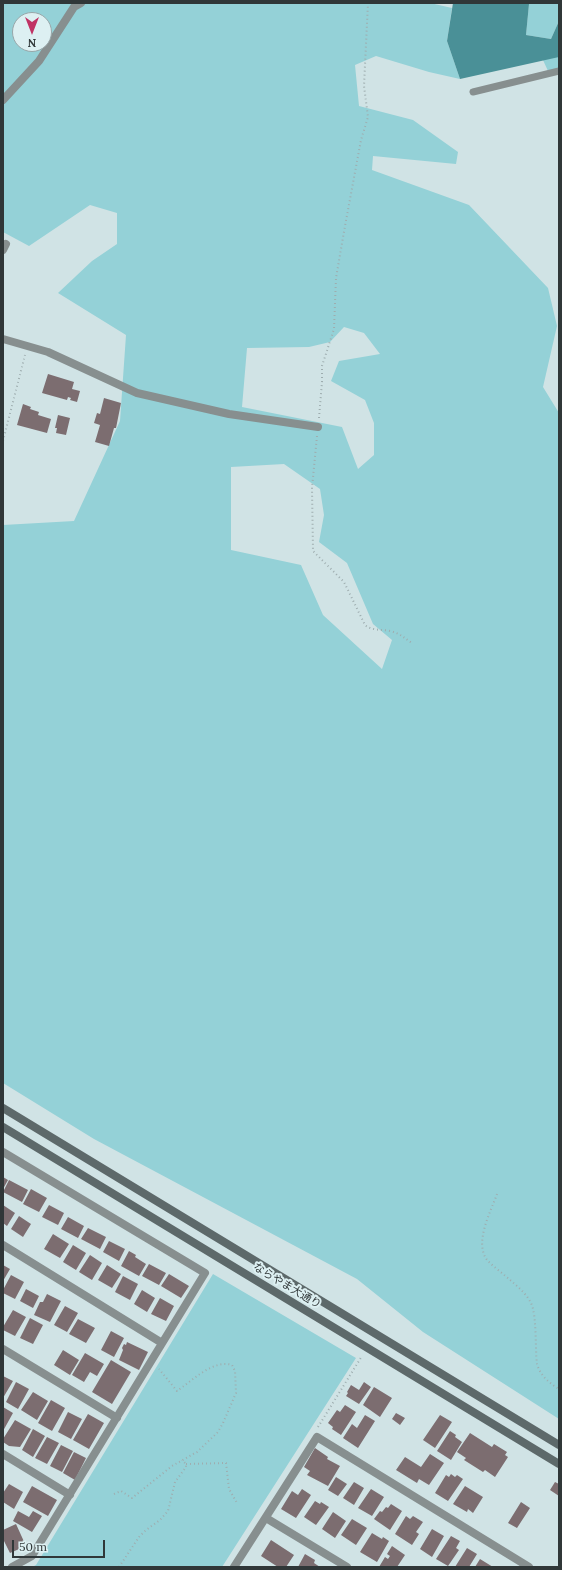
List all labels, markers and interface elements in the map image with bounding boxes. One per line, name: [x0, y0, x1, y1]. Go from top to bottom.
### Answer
north arrow: [12, 12, 52, 52]
text: N: [28, 36, 36, 50]
street label: ならやま大通り: [251, 1261, 323, 1311]
scale bar: [14, 1532, 107, 1558]
text: 50 m: [19, 1539, 47, 1554]

